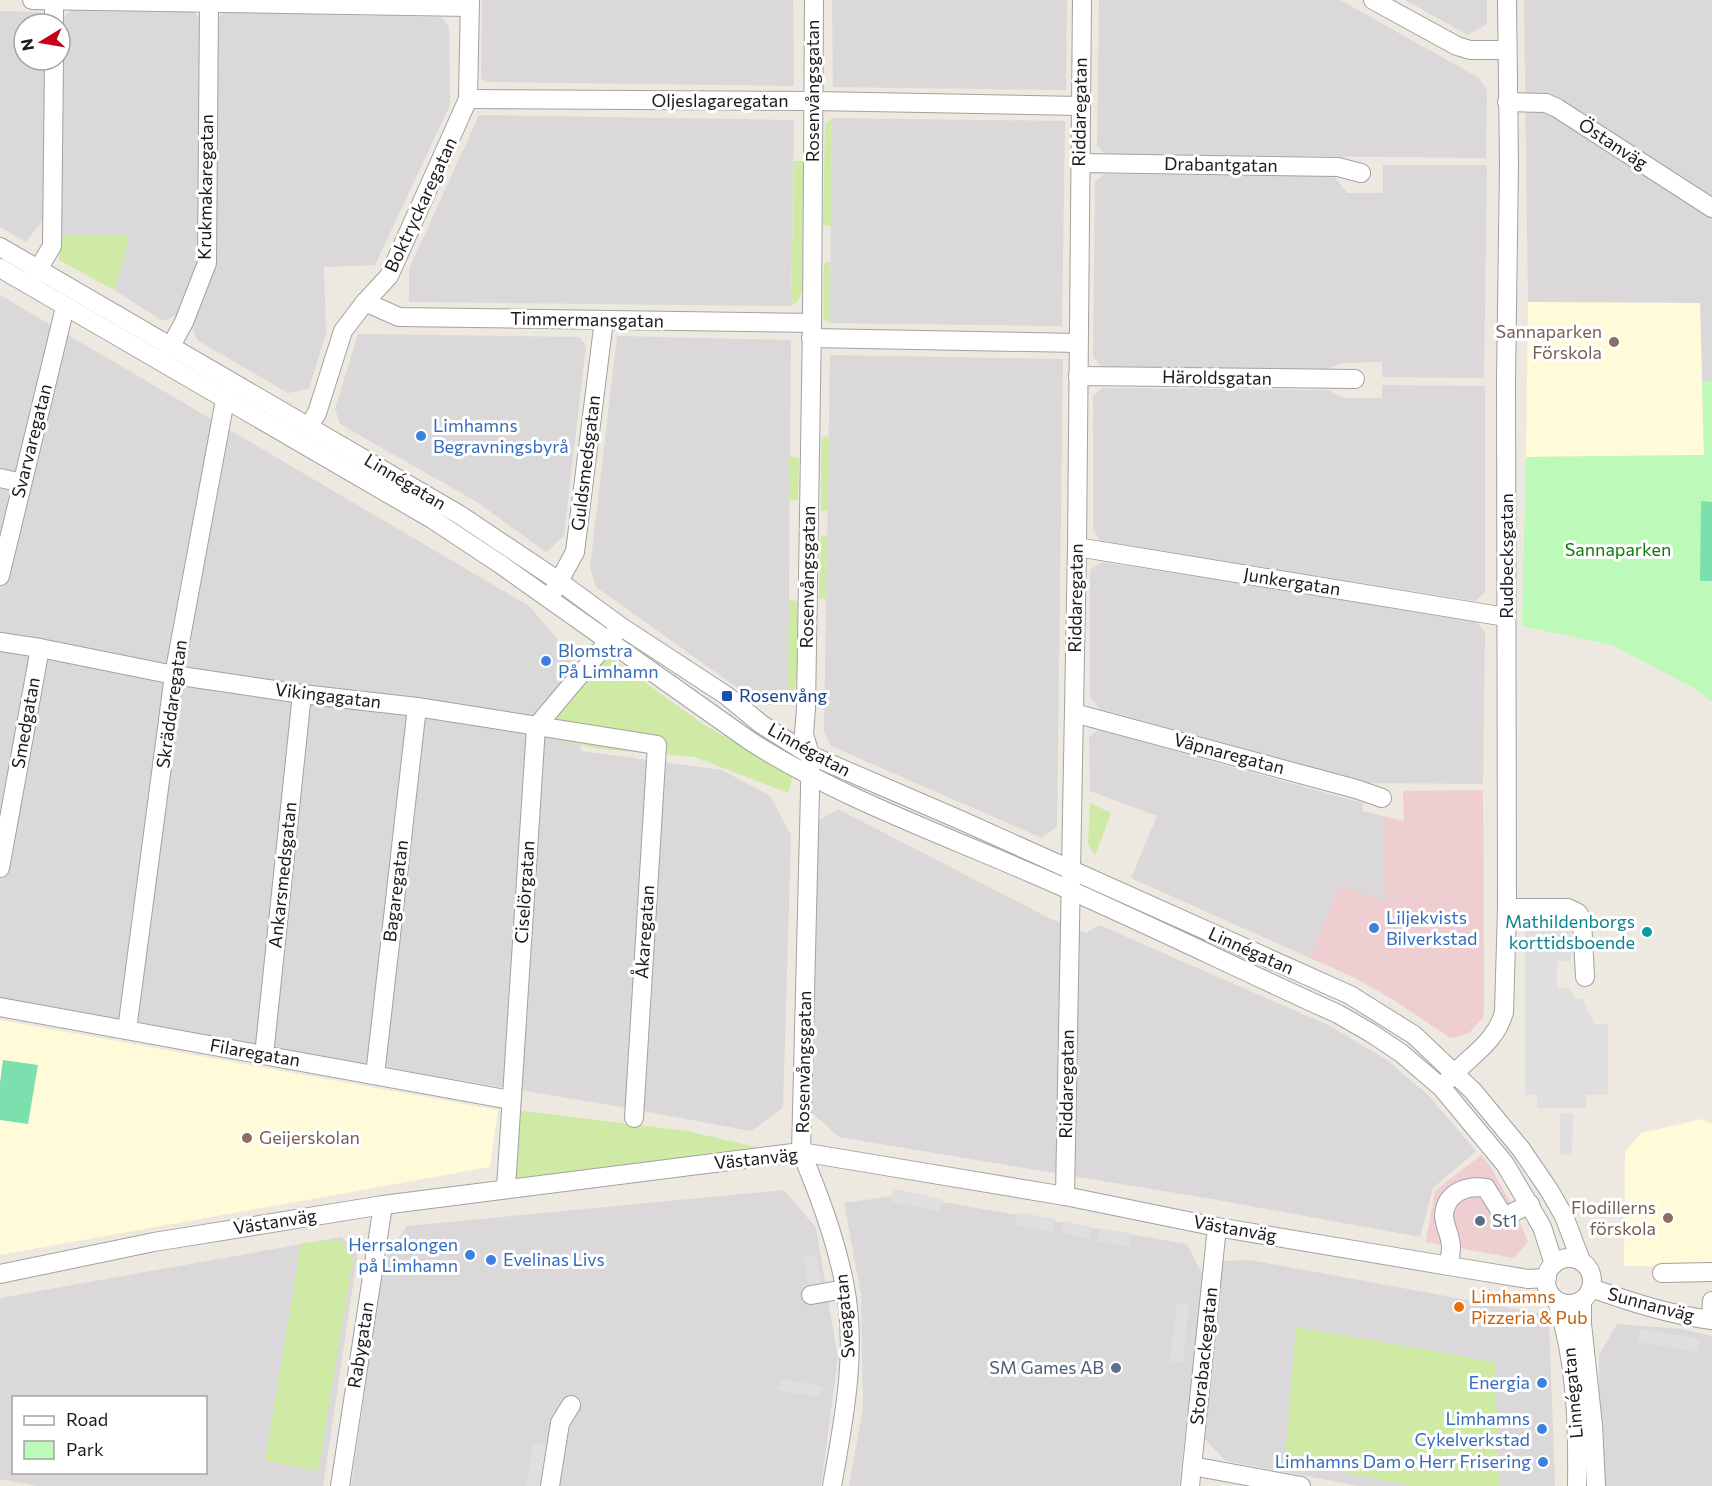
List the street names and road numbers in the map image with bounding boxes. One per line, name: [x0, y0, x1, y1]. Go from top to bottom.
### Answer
street label: Rosenvångsgatan: [801, 20, 823, 162]
street label: Riddaregatan: [1067, 57, 1091, 167]
street label: Oljeslagaregatan: [651, 89, 789, 111]
street label: Östanväg: [1575, 113, 1652, 174]
street label: Krukmakaregatan: [193, 114, 217, 260]
street label: Boktryckaregatan: [379, 134, 461, 276]
street label: Drabantgatan: [1164, 152, 1278, 176]
street label: Timmermansgatan: [510, 307, 664, 331]
street label: Häroldsgatan: [1162, 365, 1272, 389]
street label: Svarvaregatan: [6, 381, 56, 500]
street label: Guldsmedsgatan: [566, 394, 604, 532]
street label: Linnégatan: [361, 448, 450, 514]
street label: Rudbecksgatan: [1495, 493, 1517, 619]
street label: Rosenvångsgatan: [795, 505, 819, 648]
street label: Riddaregatan: [1063, 543, 1087, 653]
street label: Junkergatan: [1242, 562, 1342, 600]
street label: Skräddaregatan: [151, 638, 191, 769]
street label: Smedgatan: [6, 675, 44, 770]
street label: Vikingagatan: [274, 678, 383, 712]
street label: Linnégatan: [764, 717, 855, 781]
street label: Väpnaregatan: [1171, 728, 1287, 778]
street label: Ankarsmedsgatan: [263, 801, 301, 949]
street label: Bagaregatan: [378, 839, 412, 943]
street label: Ciselörgatan: [509, 840, 539, 944]
street label: Åkaregatan: [630, 884, 658, 980]
street label: Linnégatan: [1205, 921, 1298, 979]
street label: Rosenvångsgatan: [791, 990, 815, 1133]
street label: Riddaregatan: [1054, 1029, 1078, 1139]
street label: Filaregatan: [208, 1033, 302, 1071]
street label: Västanväg: [713, 1143, 799, 1173]
street label: Västanväg: [232, 1204, 318, 1238]
street label: Västanväg: [1192, 1210, 1279, 1246]
street label: Sveagatan: [829, 1273, 859, 1359]
street label: Sunnanväg: [1605, 1282, 1697, 1326]
street label: Storabackegatan: [1185, 1286, 1221, 1426]
street label: Rabygatan: [342, 1300, 378, 1390]
street label: Linnégatan: [1557, 1347, 1587, 1439]

